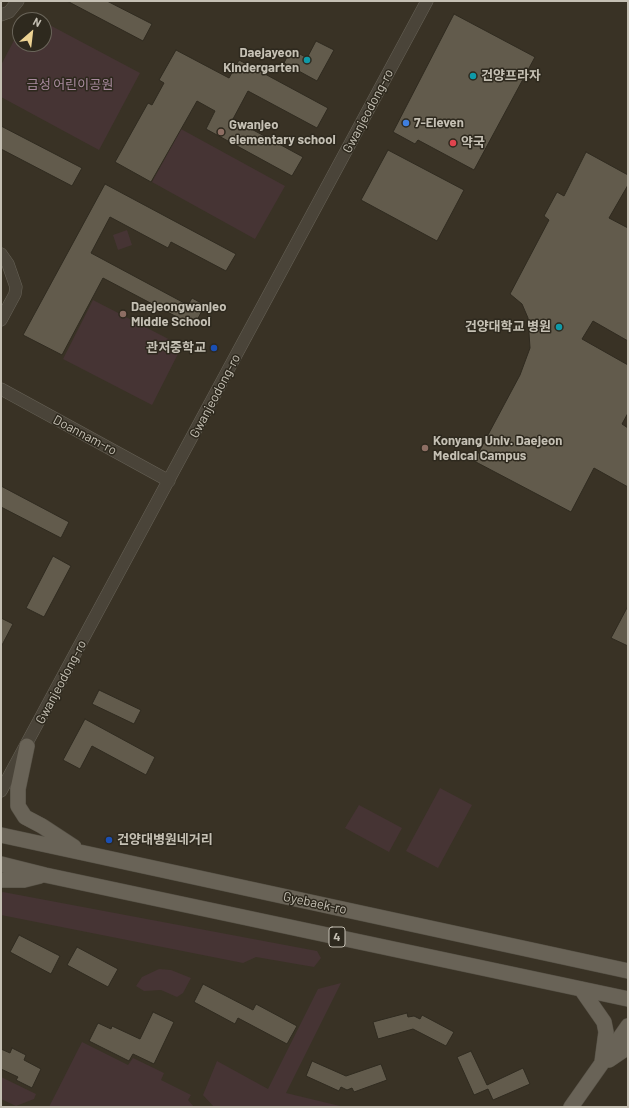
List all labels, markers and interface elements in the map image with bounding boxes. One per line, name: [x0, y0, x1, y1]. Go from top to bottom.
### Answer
north arrow: [12, 12, 52, 52]
text: N: [31, 14, 44, 29]
place label: Daejayeon Kindergarten: [223, 45, 299, 76]
marker: Daejayeon Kindergarten: [302, 55, 312, 65]
street label: Gwanjeodong-ro: [339, 66, 397, 156]
place label: 건양프라자: [481, 68, 541, 84]
marker: 건양프라자: [468, 71, 478, 81]
park label: 금성 어린이공원: [27, 77, 113, 93]
place label: 7-Eleven: [414, 115, 464, 131]
place label: Gwanjeo elementary school: [229, 117, 336, 148]
marker: 7-Eleven: [401, 118, 411, 128]
marker: Gwanjeo elementary school: [216, 127, 226, 137]
place label: 약국: [461, 135, 485, 151]
marker: 약국: [448, 138, 458, 148]
place label: Daejeongwanjeo Middle School: [131, 299, 226, 330]
marker: Daejeongwanjeo Middle School: [118, 309, 128, 319]
place label: 건양대학교 병원: [465, 319, 551, 335]
marker: 건양대학교 병원: [554, 322, 564, 332]
place label: 관저중학교: [146, 340, 206, 356]
marker: 관저중학교: [209, 343, 219, 353]
street label: Gwanjeodong-ro: [186, 351, 244, 441]
street label: Doannam-ro: [50, 412, 120, 458]
place label: Konyang Univ. Daejeon Medical Campus: [433, 433, 562, 464]
marker: Konyang Univ. Daejeon Medical Campus: [420, 443, 430, 453]
street label: Gwanjeodong-ro: [32, 637, 90, 727]
place label: 건양대병원네거리: [117, 832, 213, 848]
marker: 건양대병원네거리: [104, 835, 114, 845]
street label: Gyebaek-ro: [282, 889, 348, 917]
road number: 4: [329, 927, 345, 947]

